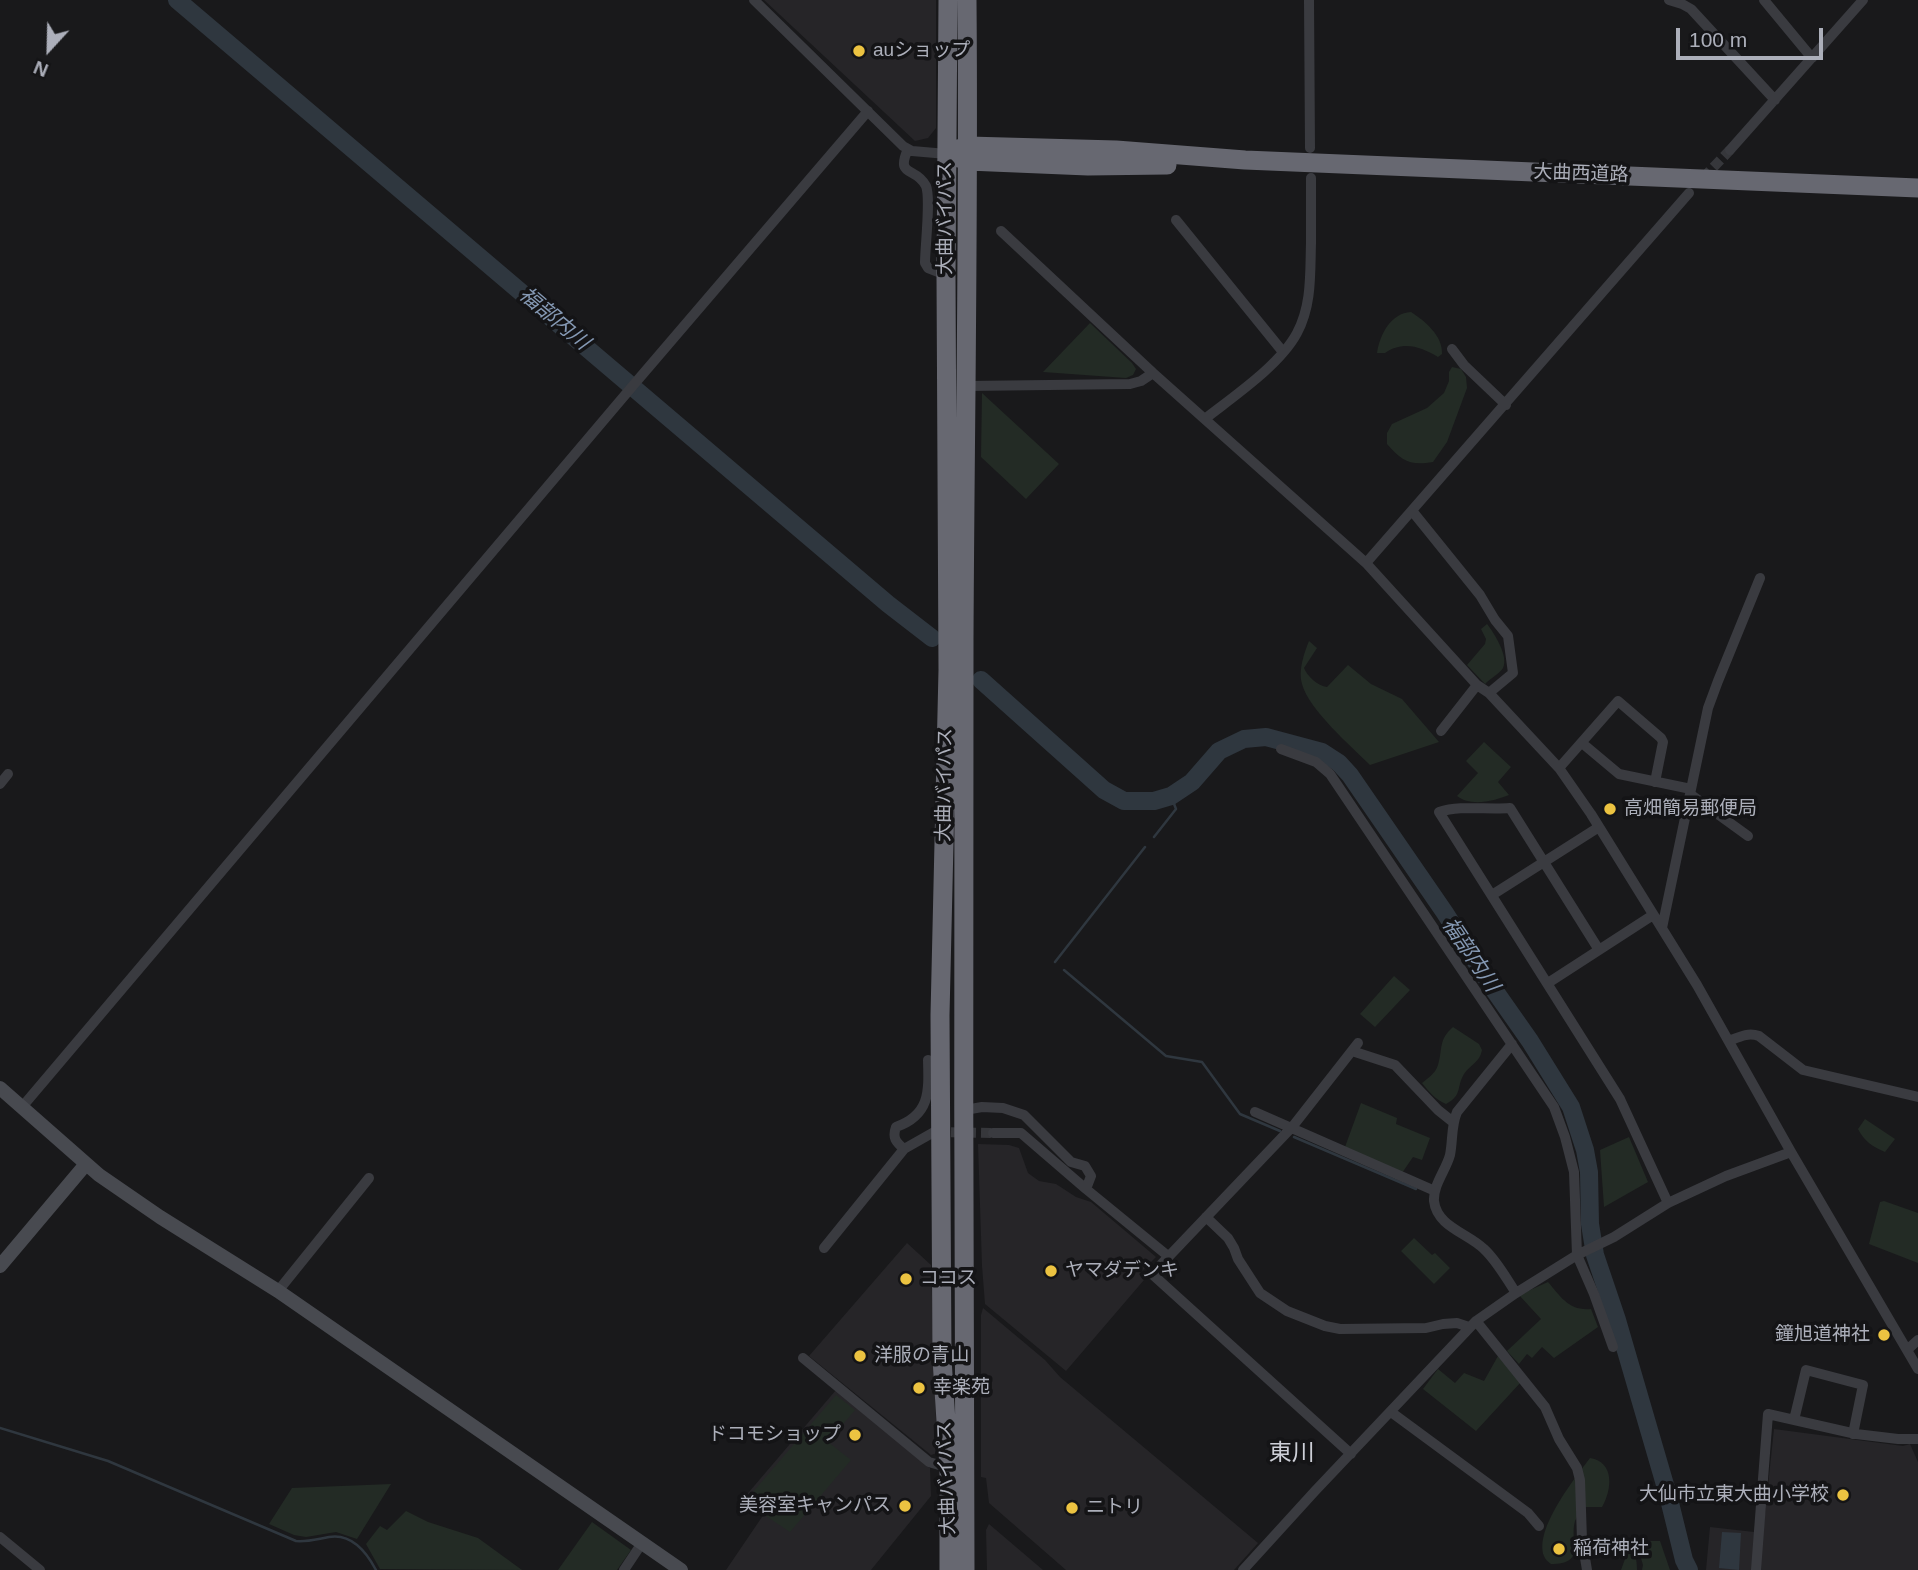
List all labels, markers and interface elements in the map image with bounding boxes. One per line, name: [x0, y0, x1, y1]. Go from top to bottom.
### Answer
north arrow: [14, 14, 84, 84]
scale bar: [1680, 14, 1827, 58]
text: 100 m: [1689, 28, 1747, 51]
place label: auショップ: [873, 40, 970, 62]
marker: auショップ: [851, 43, 867, 59]
text: N: [31, 57, 51, 81]
street label: 大曲バイパス: [935, 161, 957, 275]
street label: 大曲西道路: [1533, 161, 1629, 187]
water label: 福部内川: [514, 282, 594, 356]
street label: 大曲バイパス: [933, 728, 957, 842]
place label: 高畑簡易郵便局: [1624, 798, 1757, 820]
marker: 高畑簡易郵便局: [1602, 801, 1618, 817]
water label: 福部内川: [1436, 913, 1504, 997]
place label: ヤマダデンキ: [1065, 1260, 1179, 1282]
marker: ヤマダデンキ: [1043, 1263, 1059, 1279]
place label: ココス: [920, 1268, 977, 1290]
marker: ココス: [898, 1271, 914, 1287]
place label: 鐘旭道神社: [1775, 1324, 1870, 1346]
marker: 鐘旭道神社: [1876, 1327, 1892, 1343]
place label: 洋服の青山: [874, 1345, 969, 1367]
marker: 洋服の青山: [852, 1348, 868, 1364]
place label: 幸楽苑: [933, 1377, 990, 1399]
marker: 幸楽苑: [911, 1380, 927, 1396]
street label: 大曲バイパス: [934, 1421, 960, 1535]
place label: ドコモショップ: [708, 1424, 841, 1446]
marker: ドコモショップ: [847, 1427, 863, 1443]
district label: 東川: [1269, 1440, 1315, 1468]
place label: 大仙市立東大曲小学校: [1639, 1484, 1829, 1506]
marker: 大仙市立東大曲小学校: [1835, 1487, 1851, 1503]
place label: 美容室キャンパス: [739, 1495, 891, 1517]
place label: ニトリ: [1086, 1497, 1143, 1519]
marker: 美容室キャンパス: [897, 1498, 913, 1514]
marker: ニトリ: [1064, 1500, 1080, 1516]
place label: 稲荷神社: [1573, 1538, 1649, 1560]
marker: 稲荷神社: [1551, 1541, 1567, 1557]

